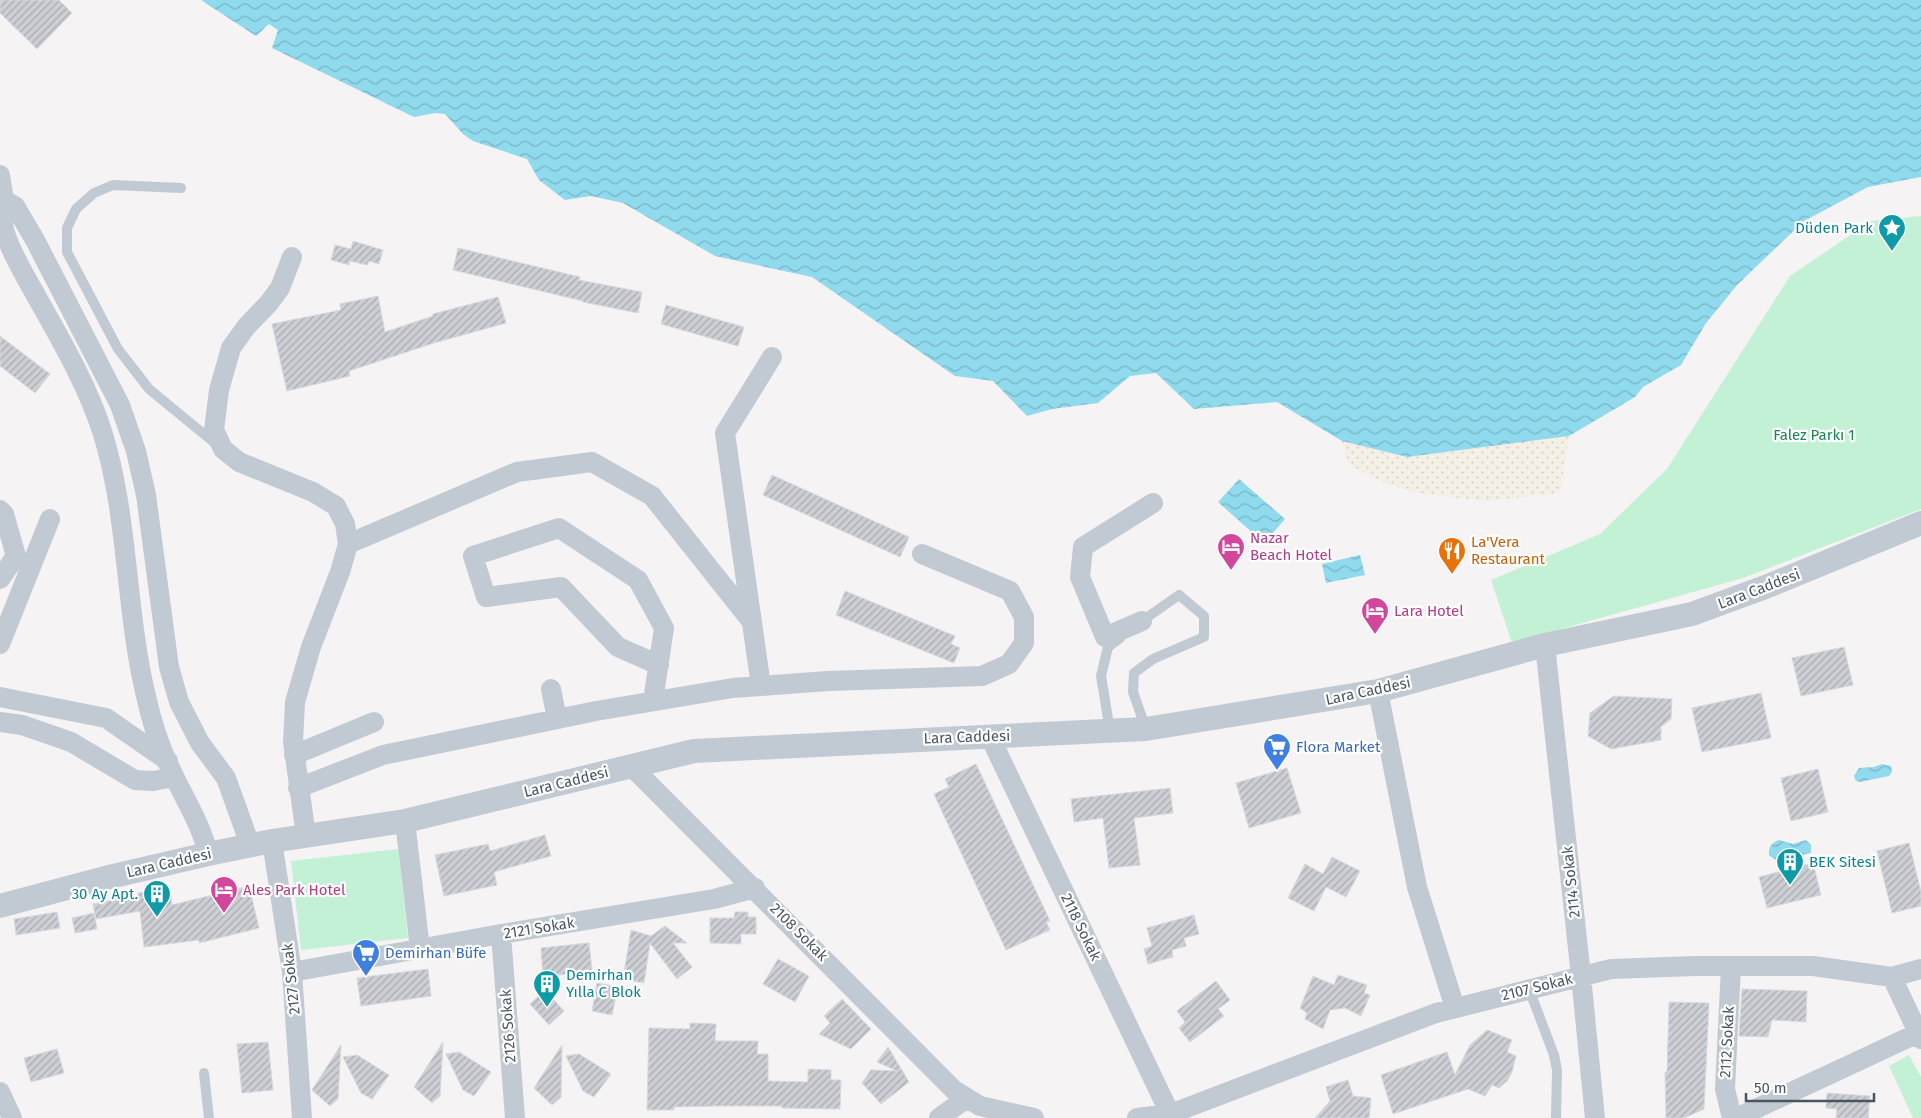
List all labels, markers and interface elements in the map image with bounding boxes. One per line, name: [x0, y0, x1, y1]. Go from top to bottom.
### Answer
place icon: Düden Park: [1877, 213, 1907, 252]
place label: Düden Park: [1795, 219, 1873, 237]
park label: Falez Parkı 1: [1773, 426, 1855, 444]
place label: Nazar Beach Hotel: [1250, 529, 1333, 564]
hotel icon: Nazar Beach Hotel: [1216, 532, 1246, 571]
place label: La'Vera Restaurant: [1471, 533, 1545, 568]
restaurant icon: La'Vera Restaurant: [1437, 536, 1467, 575]
street label: Lara Caddesi: [1715, 565, 1803, 613]
hotel icon: Lara Hotel: [1360, 596, 1390, 635]
place label: Lara Hotel: [1394, 602, 1464, 620]
street label: Lara Caddesi: [1324, 673, 1412, 709]
street label: Lara Caddesi: [923, 726, 1011, 748]
supermarket icon: Flora Market: [1262, 732, 1292, 771]
place label: Flora Market: [1296, 738, 1381, 756]
street label: Lara Caddesi: [522, 763, 610, 801]
street label: Lara Caddesi: [125, 844, 213, 882]
street label: 2114 Sokak: [1558, 845, 1584, 919]
building icon: BEK Sitesi: [1775, 847, 1805, 886]
place label: BEK Sitesi: [1809, 853, 1876, 871]
hotel icon: Ales Park Hotel: [209, 875, 239, 914]
building icon: 30 Ay Apt.: [142, 879, 172, 918]
place label: Ales Park Hotel: [243, 881, 346, 899]
place label: 30 Ay Apt.: [72, 885, 138, 903]
street label: 2118 Sokak: [1057, 891, 1105, 964]
street label: 2108 Sokak: [766, 899, 832, 965]
street label: 2121 Sokak: [502, 913, 576, 942]
supermarket icon: Demirhan Büfe: [351, 938, 381, 977]
street label: 2127 Sokak: [278, 942, 304, 1016]
place label: Demirhan Büfe: [385, 944, 486, 962]
place label: Demirhan Yılla C Blok: [566, 966, 641, 1001]
building icon: Demirhan Yılla C Blok: [532, 969, 562, 1008]
street label: 2107 Sokak: [1500, 969, 1575, 1005]
street label: 2126 Sokak: [496, 989, 520, 1063]
street label: 2112 Sokak: [1716, 1006, 1738, 1078]
scale bar: [1746, 1070, 1874, 1102]
text: 50 m: [1754, 1079, 1787, 1097]

